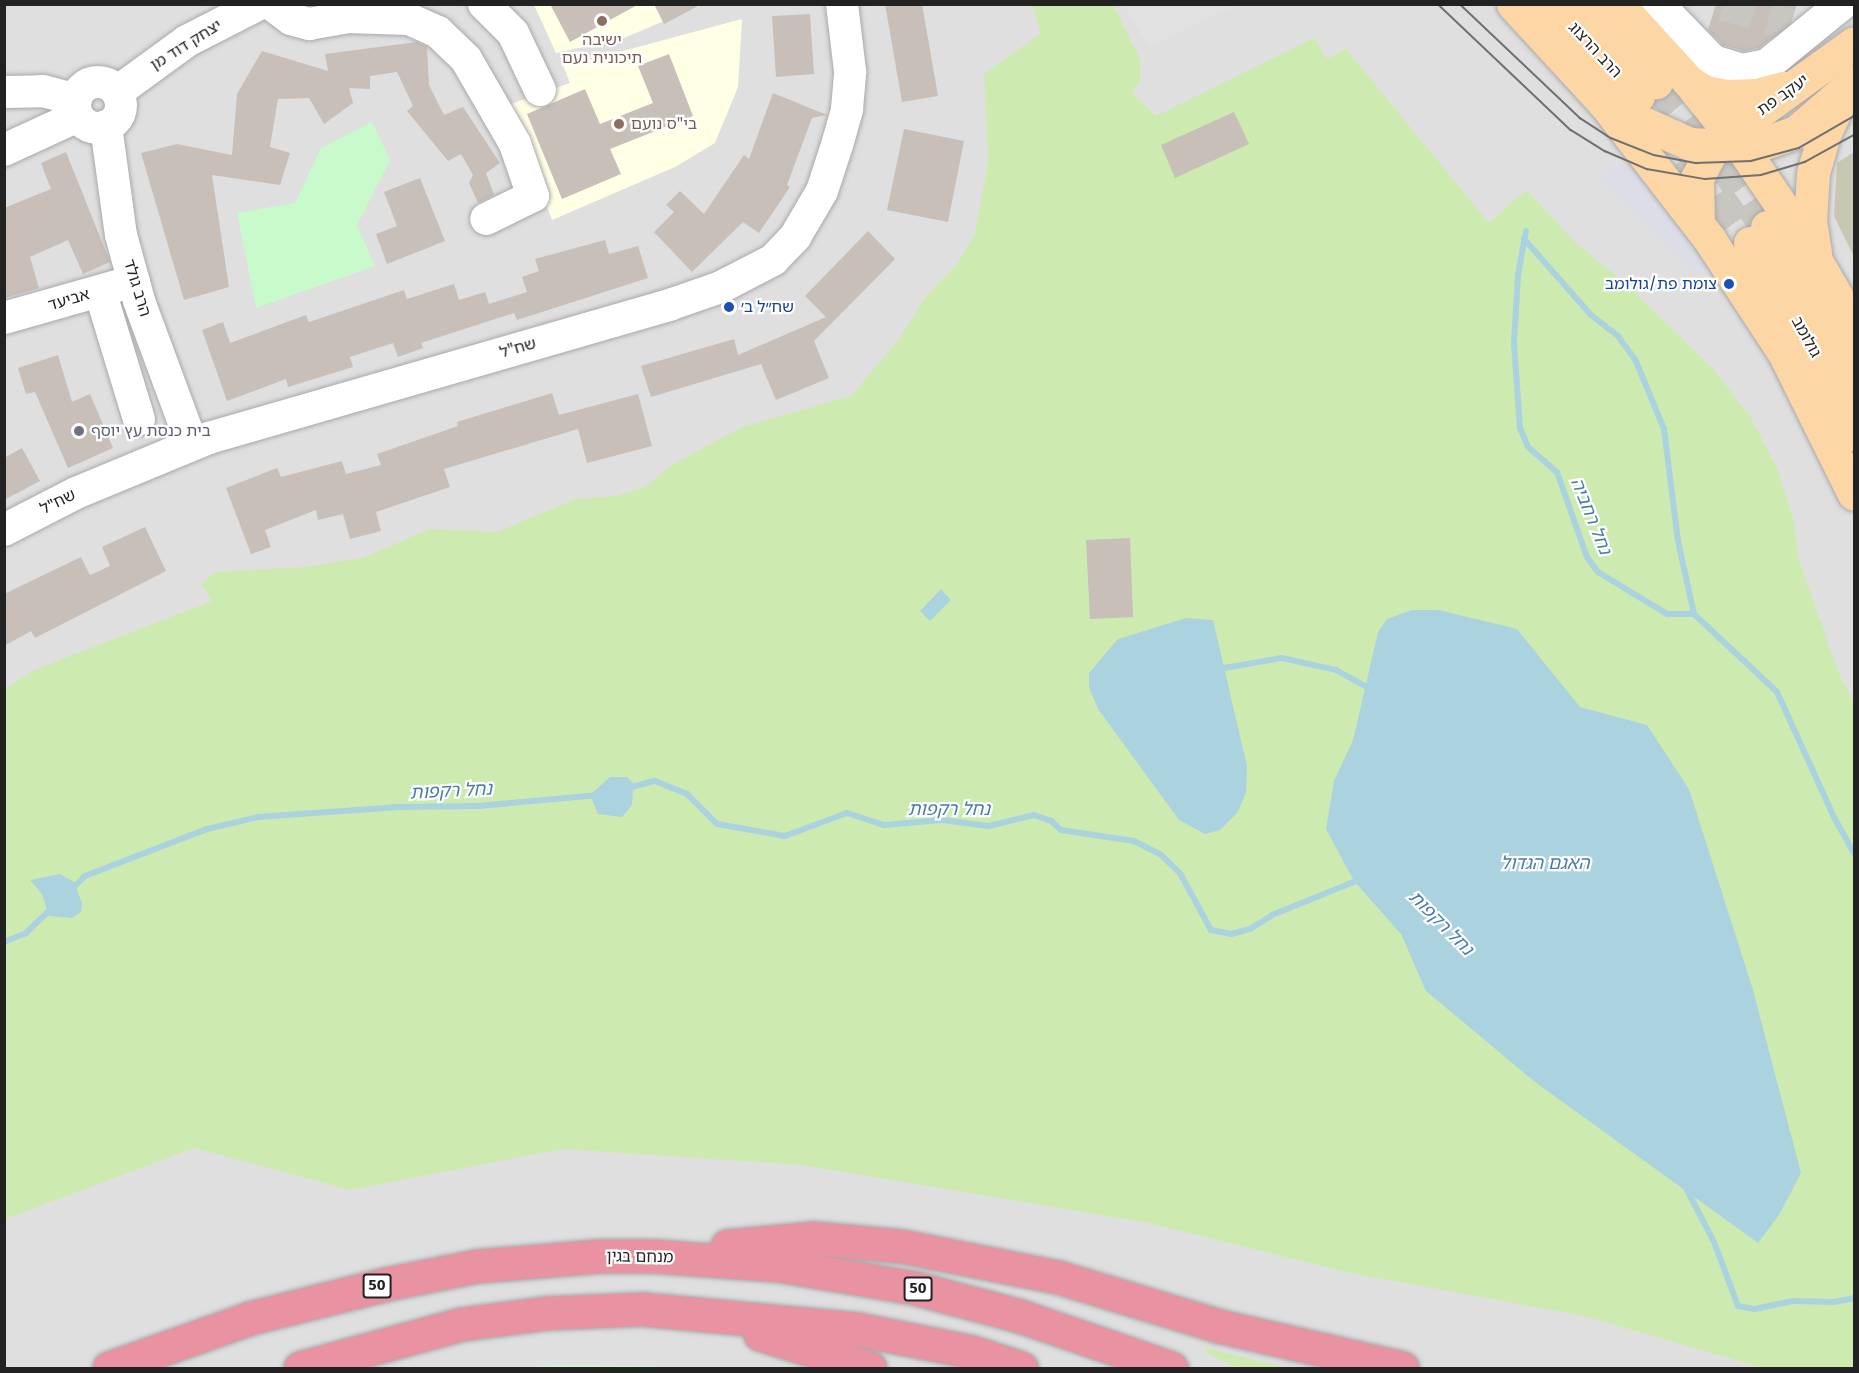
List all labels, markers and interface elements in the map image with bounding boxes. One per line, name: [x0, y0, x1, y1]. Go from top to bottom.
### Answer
marker: ישיבה תיכונית נעם: [595, 14, 609, 28]
street label: יצחק דוד מן: [147, 15, 225, 75]
street label: הרב הרצוג: [1564, 18, 1626, 82]
place label: ישיבה תיכונית נעם: [562, 30, 642, 68]
street label: יעקב פת: [1754, 70, 1812, 120]
place label: בי"ס נועם: [631, 114, 697, 134]
marker: בי"ס נועם: [612, 117, 626, 131]
street label: הרב גולד: [119, 257, 155, 319]
place label: צומת פת/גולומב: [1605, 274, 1717, 294]
marker: צומת פת/גולומב: [1722, 277, 1736, 291]
street label: אביעד: [46, 285, 92, 315]
place label: שח״ל ב׳: [741, 297, 794, 317]
marker: שח״ל ב׳: [722, 300, 736, 314]
street label: גולומב: [1787, 313, 1825, 361]
street label: שח"ל: [498, 334, 538, 362]
place label: בית כנסת עץ יוסף: [91, 421, 211, 441]
marker: בית כנסת עץ יוסף: [72, 424, 86, 438]
water label: נחל רחביה: [1566, 475, 1616, 557]
street label: שח"ל: [37, 485, 79, 519]
water label: נחל רקפות: [409, 778, 493, 804]
water label: נחל רקפות: [908, 798, 990, 820]
water label: האגם הגדול: [1501, 852, 1589, 874]
water label: נחל רקפות: [1404, 886, 1478, 960]
street label: מנחם בגין: [606, 1247, 674, 1267]
road number: 50: [362, 1274, 392, 1298]
road number: 50: [903, 1277, 933, 1301]

